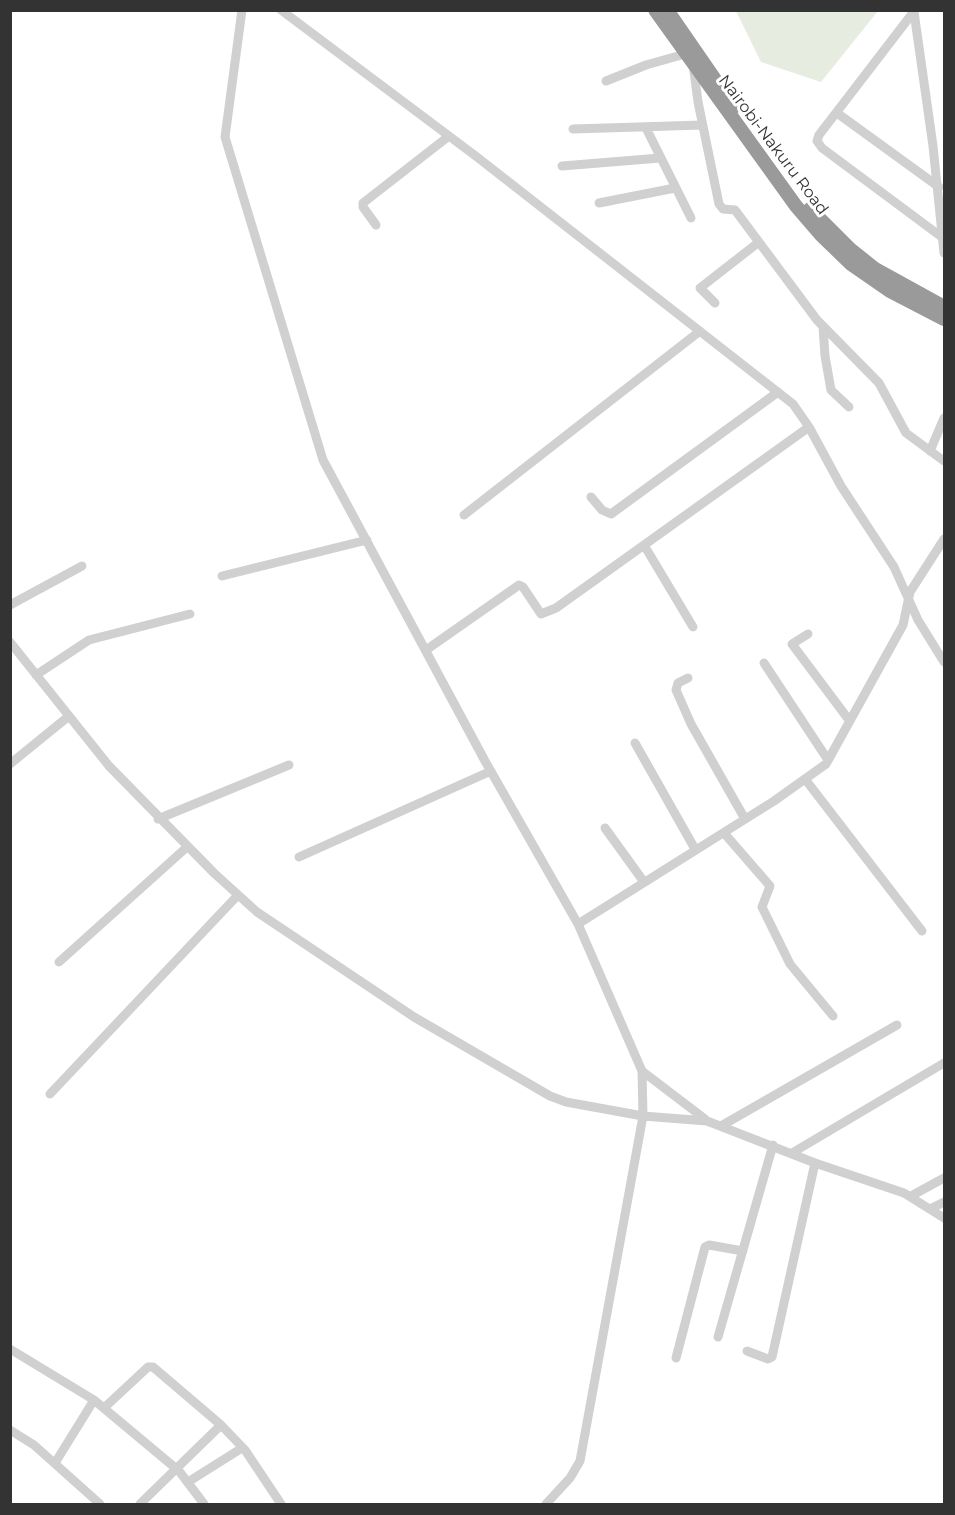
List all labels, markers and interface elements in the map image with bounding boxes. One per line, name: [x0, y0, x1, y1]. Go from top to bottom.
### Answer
street label: Nairobi-Nakuru Road: [714, 71, 832, 219]

